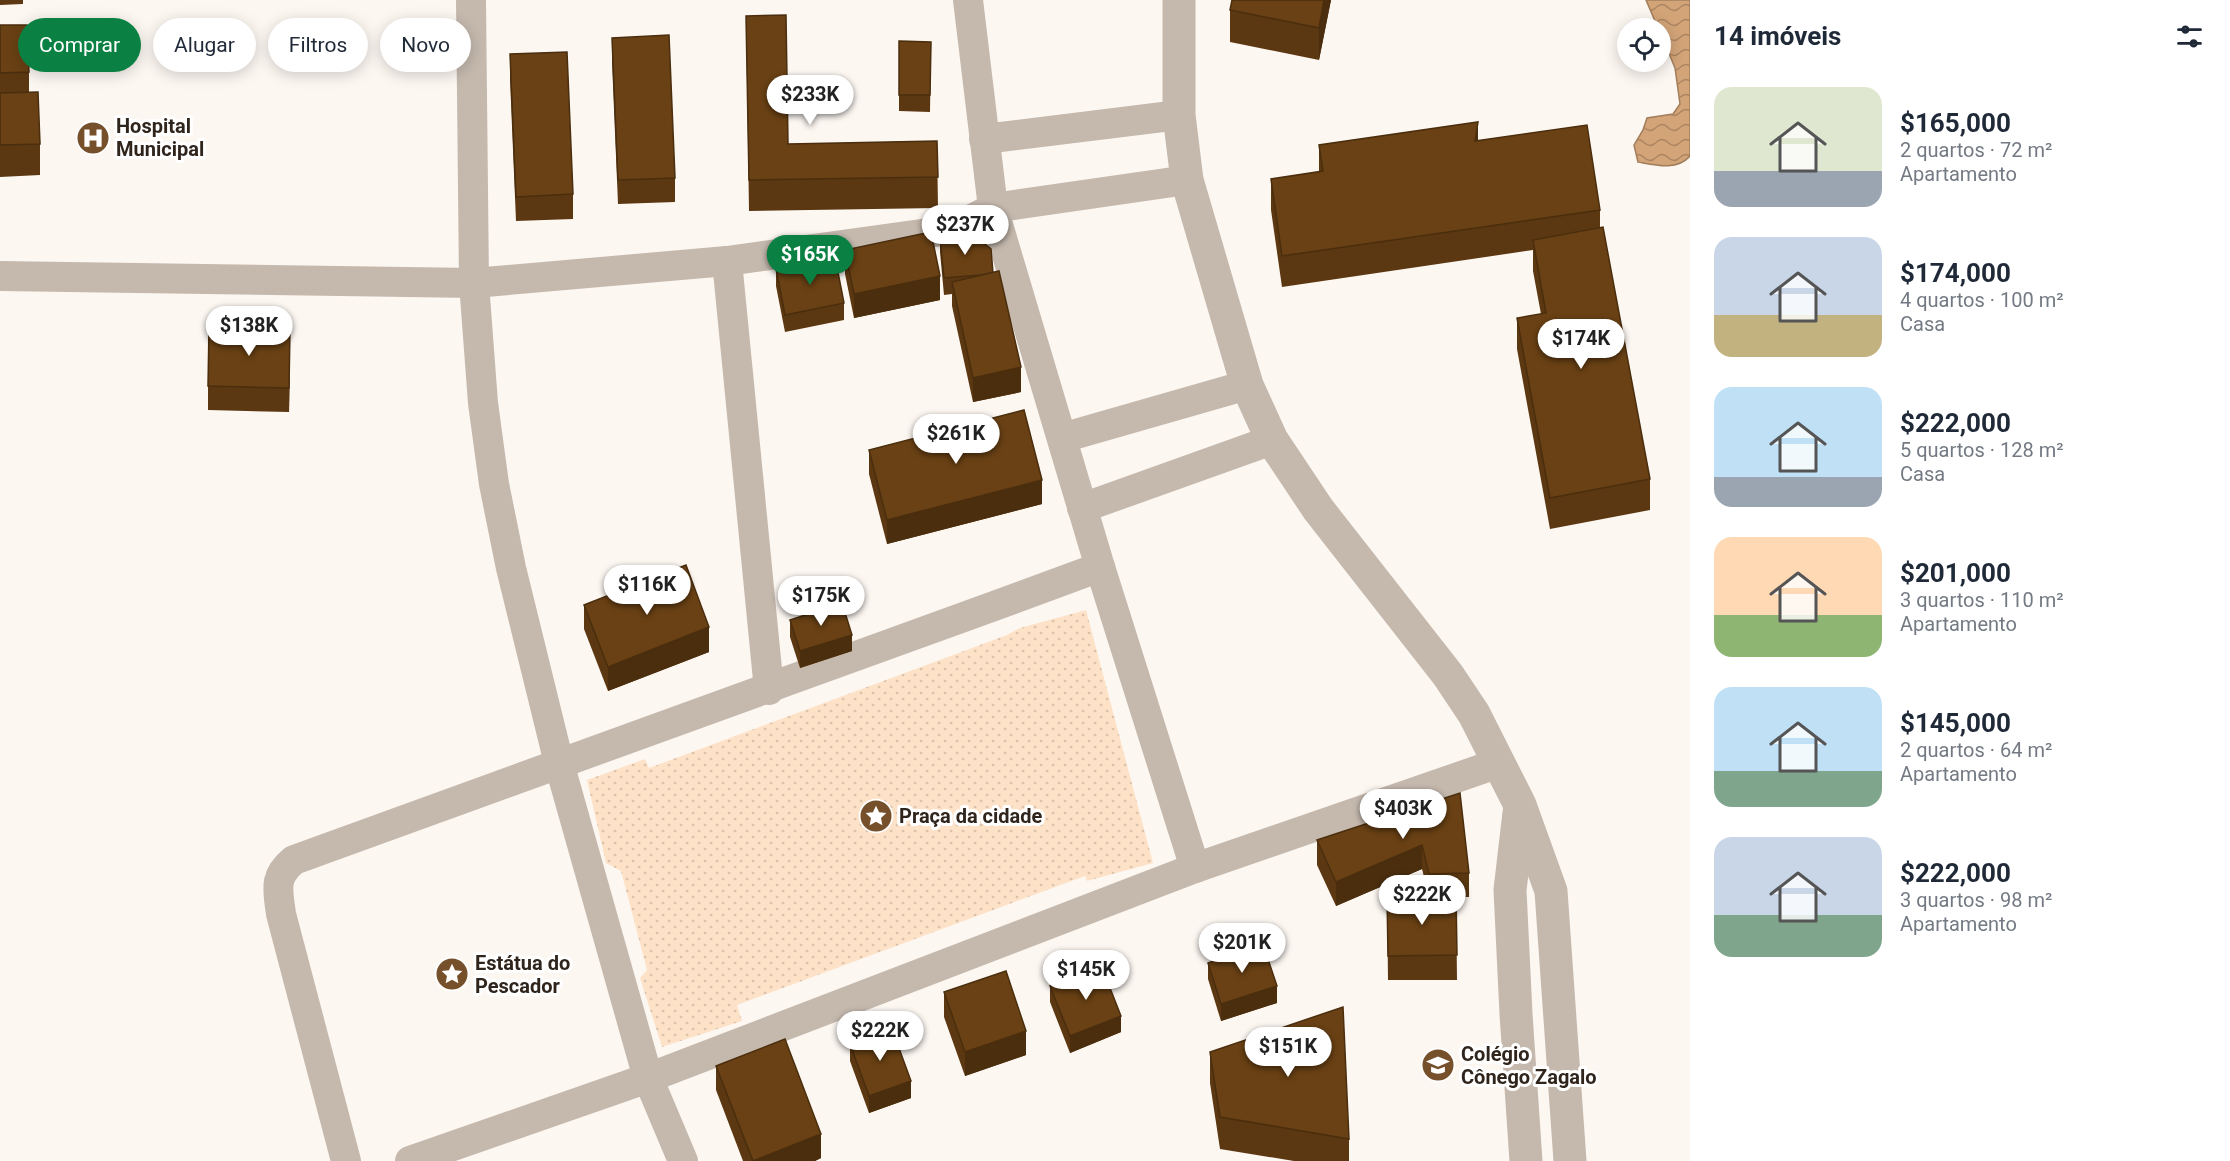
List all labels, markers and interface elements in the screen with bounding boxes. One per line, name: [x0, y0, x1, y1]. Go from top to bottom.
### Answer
chip: Comprar: [18, 18, 141, 72]
chip: Alugar: [153, 18, 256, 72]
chip: Filtros: [268, 18, 368, 72]
chip: Novo: [380, 18, 471, 72]
map controls: [1617, 18, 1671, 72]
button: locate: [1617, 18, 1671, 72]
icon: filters: [2173, 20, 2206, 53]
text: 14 imóveis: [1714, 21, 1841, 51]
pin: $233K: [768, 75, 852, 126]
text: $233K: [781, 82, 839, 106]
text: $165,000: [1900, 108, 2011, 138]
icon: home: [1762, 111, 1834, 183]
place label: Hospital Municipal: [116, 114, 204, 161]
hospital icon: Hospital Municipal: [75, 120, 111, 156]
text: 2 quartos · 72 m²: [1900, 138, 2052, 162]
text: Apartamento: [1900, 162, 2017, 186]
pin: $237K: [923, 205, 1007, 256]
text: $237K: [936, 212, 994, 236]
pin: $165K: [768, 235, 852, 286]
text: $165K: [781, 242, 839, 266]
text: $174,000: [1900, 258, 2011, 288]
icon: home: [1762, 261, 1834, 333]
text: 4 quartos · 100 m²: [1900, 288, 2064, 312]
pin: $138K: [207, 306, 291, 357]
text: Casa: [1900, 312, 1945, 336]
text: $138K: [220, 313, 278, 337]
pin: $174K: [1539, 319, 1623, 370]
text: $174K: [1552, 326, 1610, 350]
text: $222,000: [1900, 408, 2011, 438]
icon: home: [1762, 411, 1834, 483]
pin: $261K: [914, 414, 998, 465]
text: $261K: [927, 421, 985, 445]
text: 5 quartos · 128 m²: [1900, 438, 2064, 462]
text: Casa: [1900, 462, 1945, 486]
text: $201,000: [1900, 558, 2011, 588]
icon: home: [1762, 561, 1834, 633]
pin: $116K: [605, 565, 689, 616]
text: $116K: [618, 572, 676, 596]
pin: $175K: [779, 576, 863, 627]
text: $175K: [792, 583, 850, 607]
text: 3 quartos · 110 m²: [1900, 588, 2064, 612]
text: Apartamento: [1900, 612, 2017, 636]
text: $145,000: [1900, 708, 2011, 738]
icon: home: [1762, 711, 1834, 783]
text: 2 quartos · 64 m²: [1900, 738, 2052, 762]
text: Apartamento: [1900, 762, 2017, 786]
pin: $403K: [1361, 789, 1445, 840]
text: $403K: [1374, 796, 1432, 820]
place icon: Praça da cidade: [858, 798, 894, 834]
place label: Praça da cidade: [899, 804, 1043, 828]
text: $222,000: [1900, 858, 2011, 888]
icon: home: [1762, 861, 1834, 933]
pin: $222K: [1380, 875, 1464, 926]
text: $222K: [1393, 882, 1451, 906]
text: 3 quartos · 98 m²: [1900, 888, 2052, 912]
text: Apartamento: [1900, 912, 2017, 936]
pin: $201K: [1200, 923, 1284, 974]
text: $201K: [1213, 930, 1271, 954]
pin: $145K: [1044, 950, 1128, 1001]
place label: Estátua do Pescador: [475, 951, 570, 998]
place icon: Estátua do Pescador: [434, 956, 470, 992]
text: $145K: [1057, 957, 1115, 981]
pin: $222K: [838, 1011, 922, 1062]
text: $222K: [851, 1018, 909, 1042]
pin: $151K: [1246, 1027, 1330, 1078]
text: $151K: [1259, 1034, 1317, 1058]
place label: Colégio Cônego Zagalo: [1461, 1042, 1597, 1089]
school or university icon: Colégio Cônego Zagalo: [1420, 1047, 1456, 1083]

